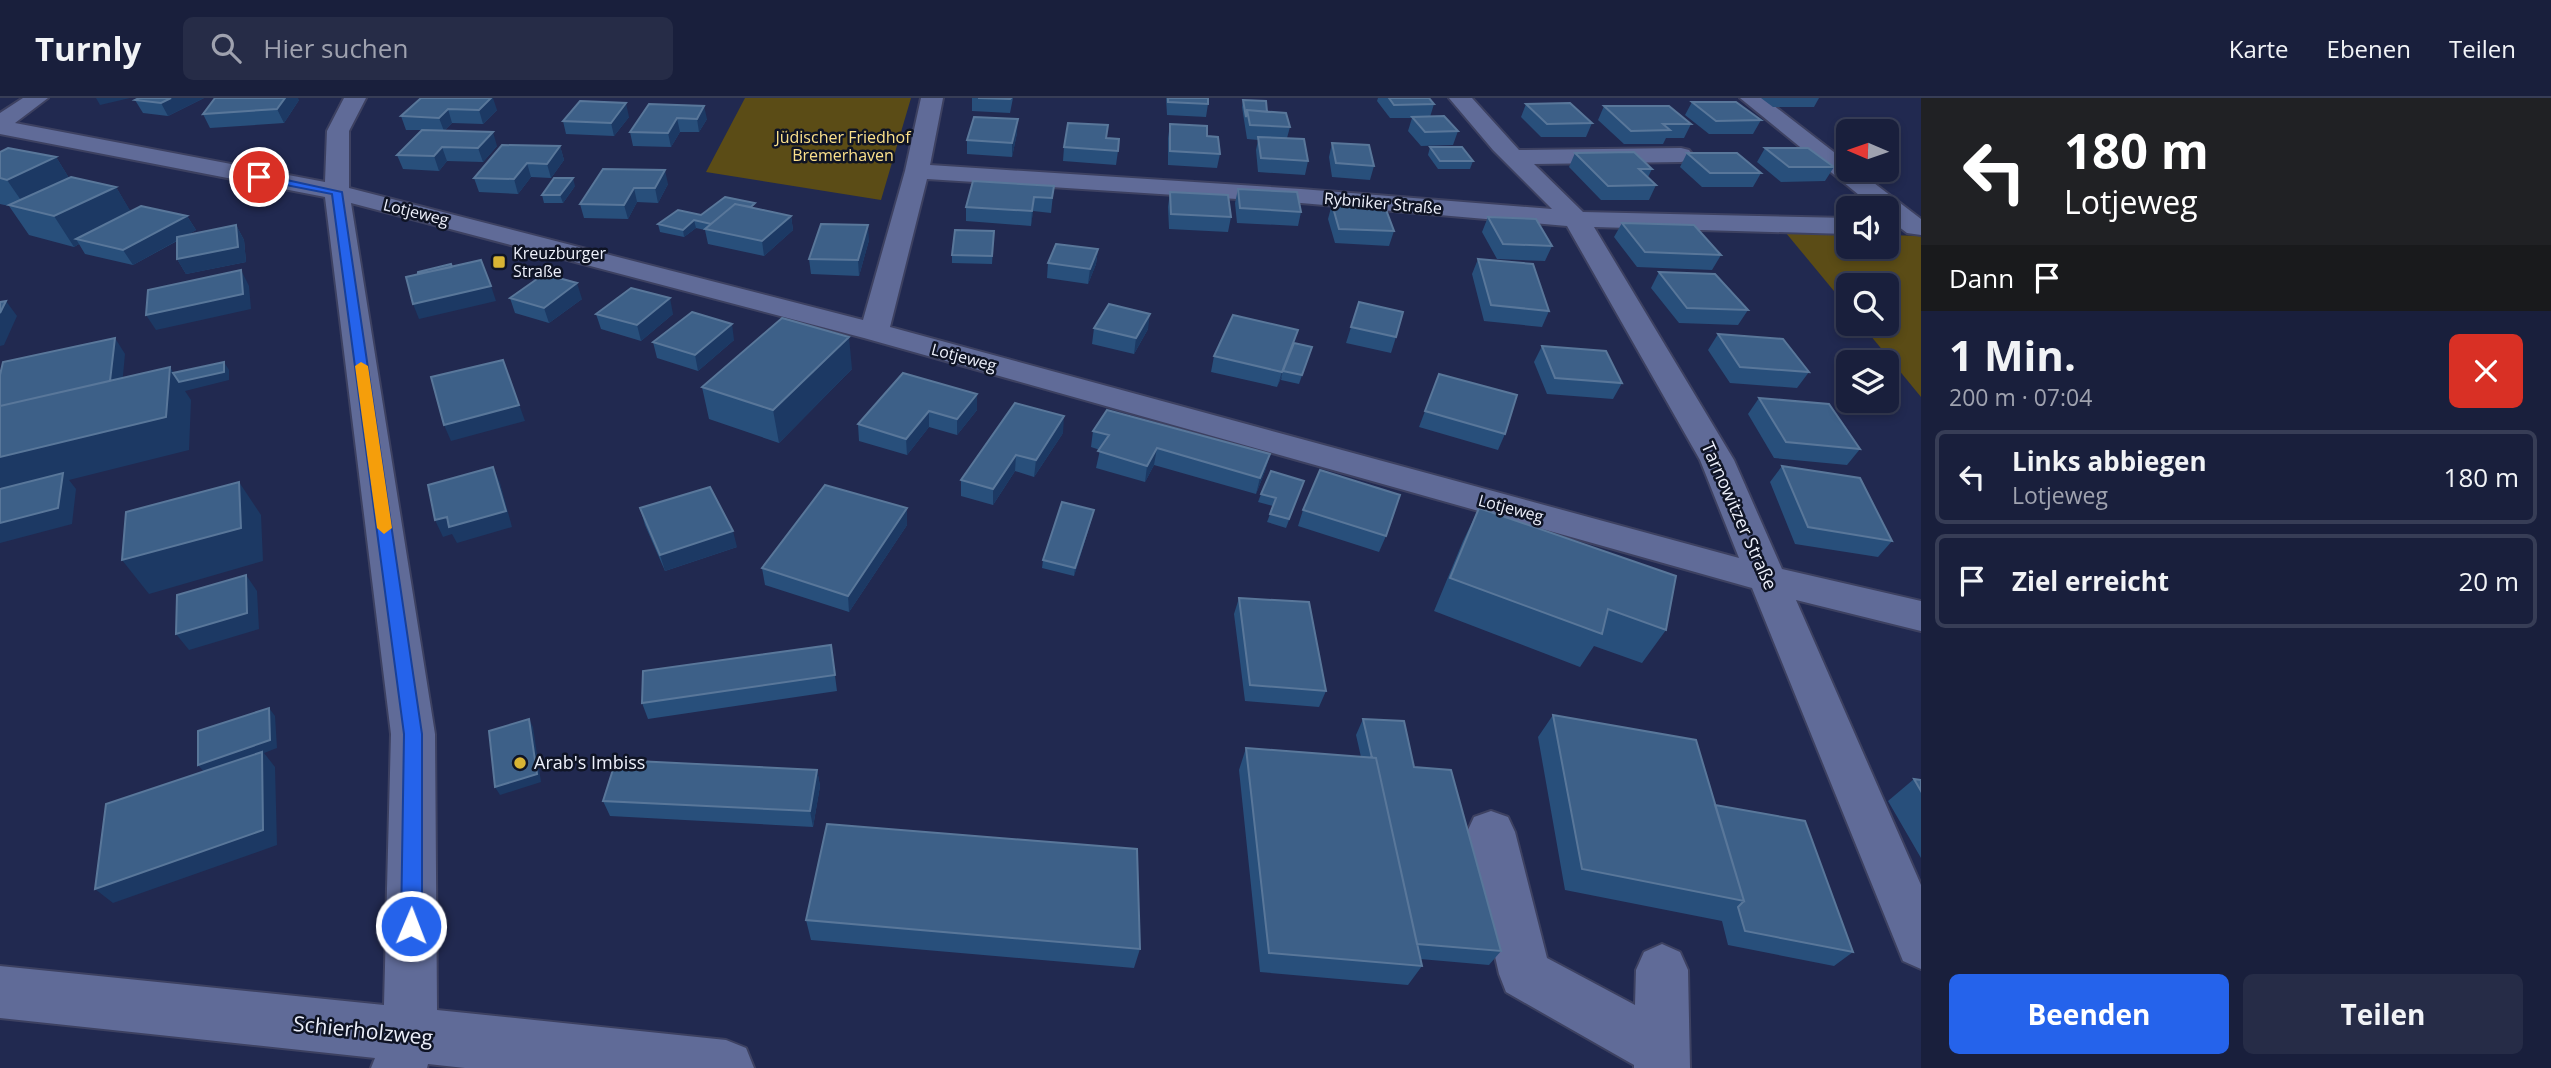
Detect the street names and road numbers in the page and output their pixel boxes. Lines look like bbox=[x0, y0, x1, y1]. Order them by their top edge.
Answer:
street label: Rybniker Straße bbox=[1323, 187, 1443, 219]
street label: Lotjeweg bbox=[381, 193, 451, 231]
street label: Lotjeweg bbox=[929, 338, 999, 376]
street label: Tarnowitzer Straße bbox=[1696, 438, 1783, 593]
street label: Lotjeweg bbox=[1476, 489, 1546, 527]
street label: Schierholzweg bbox=[292, 1009, 434, 1051]

